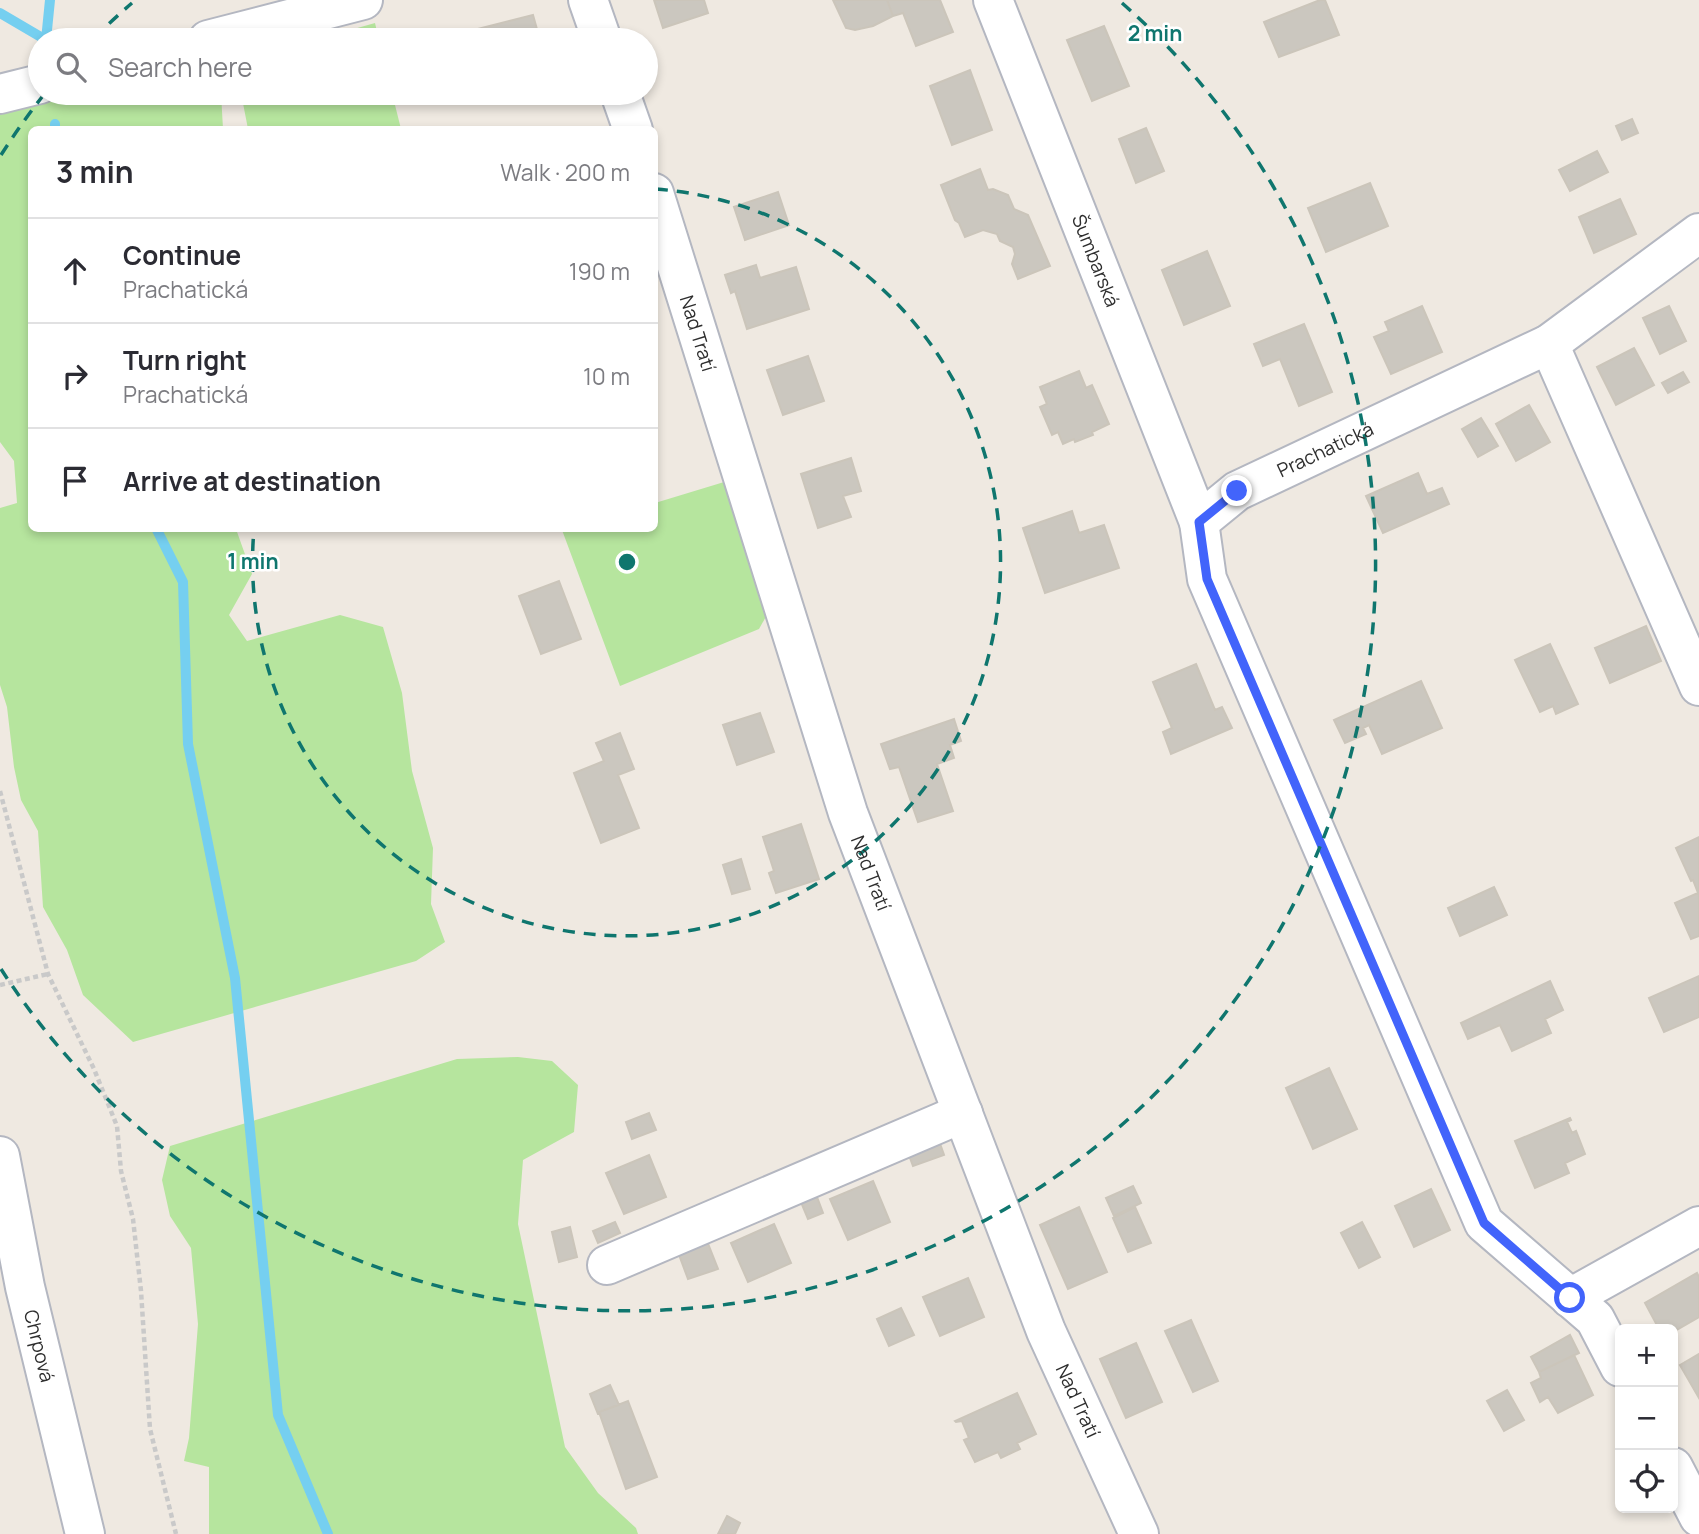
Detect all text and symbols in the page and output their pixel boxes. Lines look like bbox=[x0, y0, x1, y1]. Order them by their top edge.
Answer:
text: 2 min bbox=[1128, 19, 1182, 47]
search box bbox=[28, 28, 658, 105]
icon: search bbox=[52, 48, 90, 86]
text: Search here bbox=[108, 49, 253, 85]
text: 3 min bbox=[56, 151, 134, 192]
text: Walk · 200 m bbox=[500, 156, 630, 188]
street label: Šumbarská bbox=[1066, 210, 1126, 311]
text: Continue bbox=[123, 237, 241, 273]
icon: ahead bbox=[56, 252, 94, 290]
text: 190 m bbox=[569, 255, 630, 287]
text: Prachatická bbox=[123, 273, 248, 305]
street label: Nad Tratí bbox=[674, 292, 722, 374]
text: Turn right bbox=[123, 342, 247, 378]
icon: right bbox=[56, 357, 94, 395]
text: 10 m bbox=[583, 360, 630, 392]
text: Prachatická bbox=[123, 378, 248, 410]
street label: Prachatická bbox=[1273, 416, 1378, 483]
icon: arrive bbox=[56, 462, 94, 500]
text: Arrive at destination bbox=[123, 463, 381, 499]
route end bbox=[1221, 475, 1252, 506]
text: 1 min bbox=[227, 547, 279, 575]
centre of rings bbox=[615, 550, 639, 574]
street label: Nad Tratí bbox=[845, 832, 897, 914]
route start bbox=[1554, 1282, 1585, 1313]
street label: Chrpová bbox=[18, 1307, 61, 1385]
map controls bbox=[1615, 1324, 1678, 1513]
button: + bbox=[1615, 1324, 1678, 1387]
street label: Nad Tratí bbox=[1050, 1360, 1106, 1442]
button: − bbox=[1615, 1387, 1678, 1450]
button: locate bbox=[1615, 1450, 1678, 1513]

